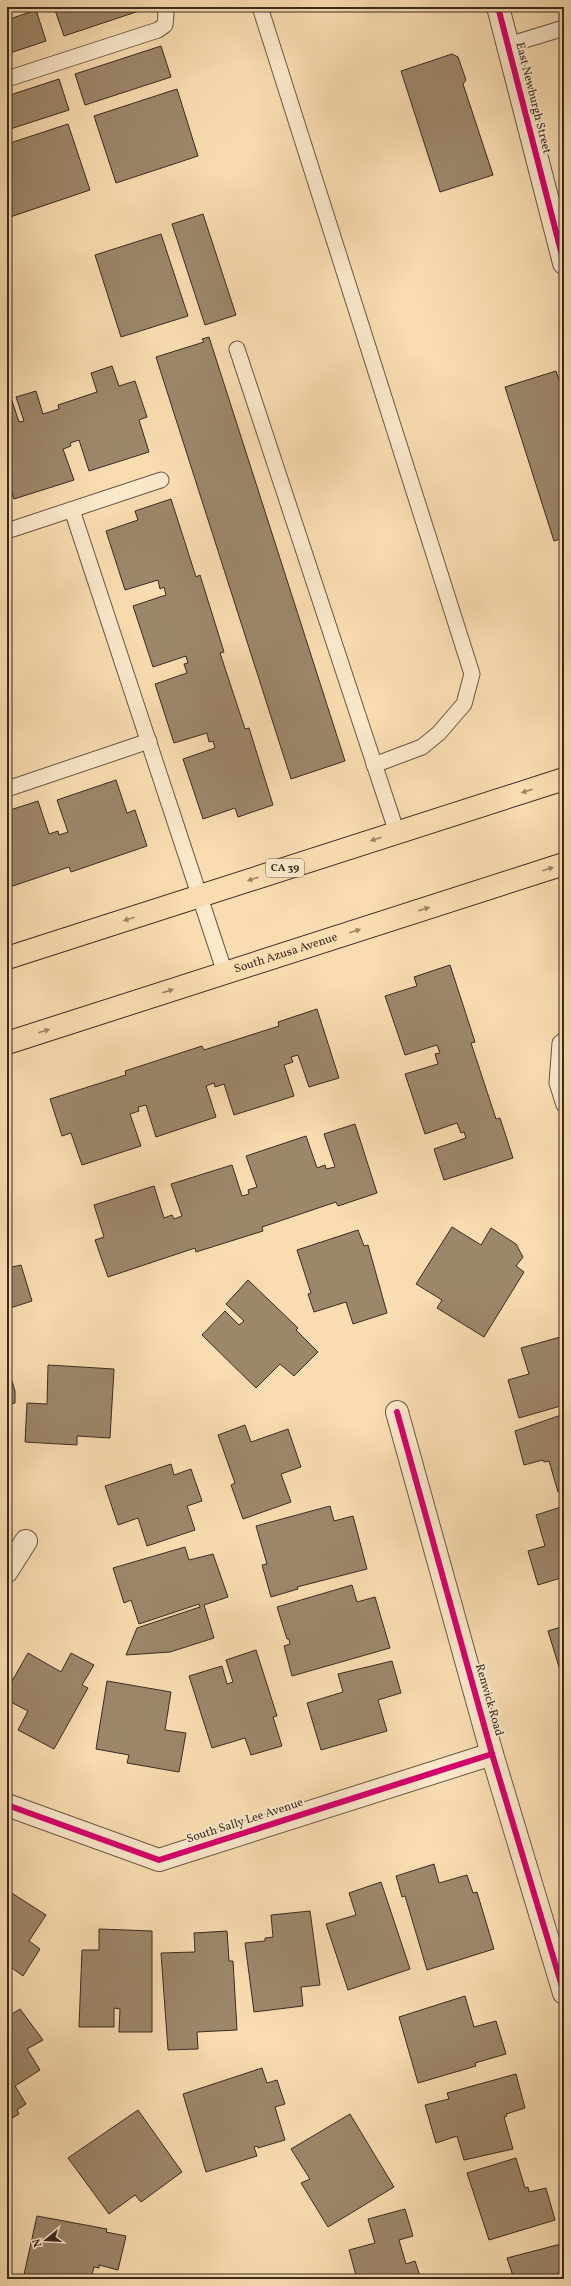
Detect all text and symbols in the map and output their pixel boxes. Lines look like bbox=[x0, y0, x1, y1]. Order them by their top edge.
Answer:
street label: East Newburgh Street bbox=[511, 41, 555, 155]
one-way arrow bbox=[521, 788, 533, 794]
one-way arrow bbox=[370, 836, 382, 842]
road number: CA 39 bbox=[266, 859, 304, 877]
one-way arrow bbox=[542, 866, 554, 872]
one-way arrow bbox=[246, 876, 258, 882]
one-way arrow bbox=[418, 906, 430, 912]
one-way arrow bbox=[123, 916, 135, 922]
one-way arrow bbox=[350, 927, 362, 933]
street label: South Azusa Avenue bbox=[232, 929, 340, 977]
one-way arrow bbox=[162, 988, 174, 994]
one-way arrow bbox=[38, 1028, 50, 1034]
street label: Renwick Road bbox=[471, 1662, 507, 1738]
street label: South Sally Lee Avenue bbox=[185, 1795, 306, 1847]
north arrow bbox=[26, 2220, 66, 2260]
text: N bbox=[30, 2237, 46, 2249]

